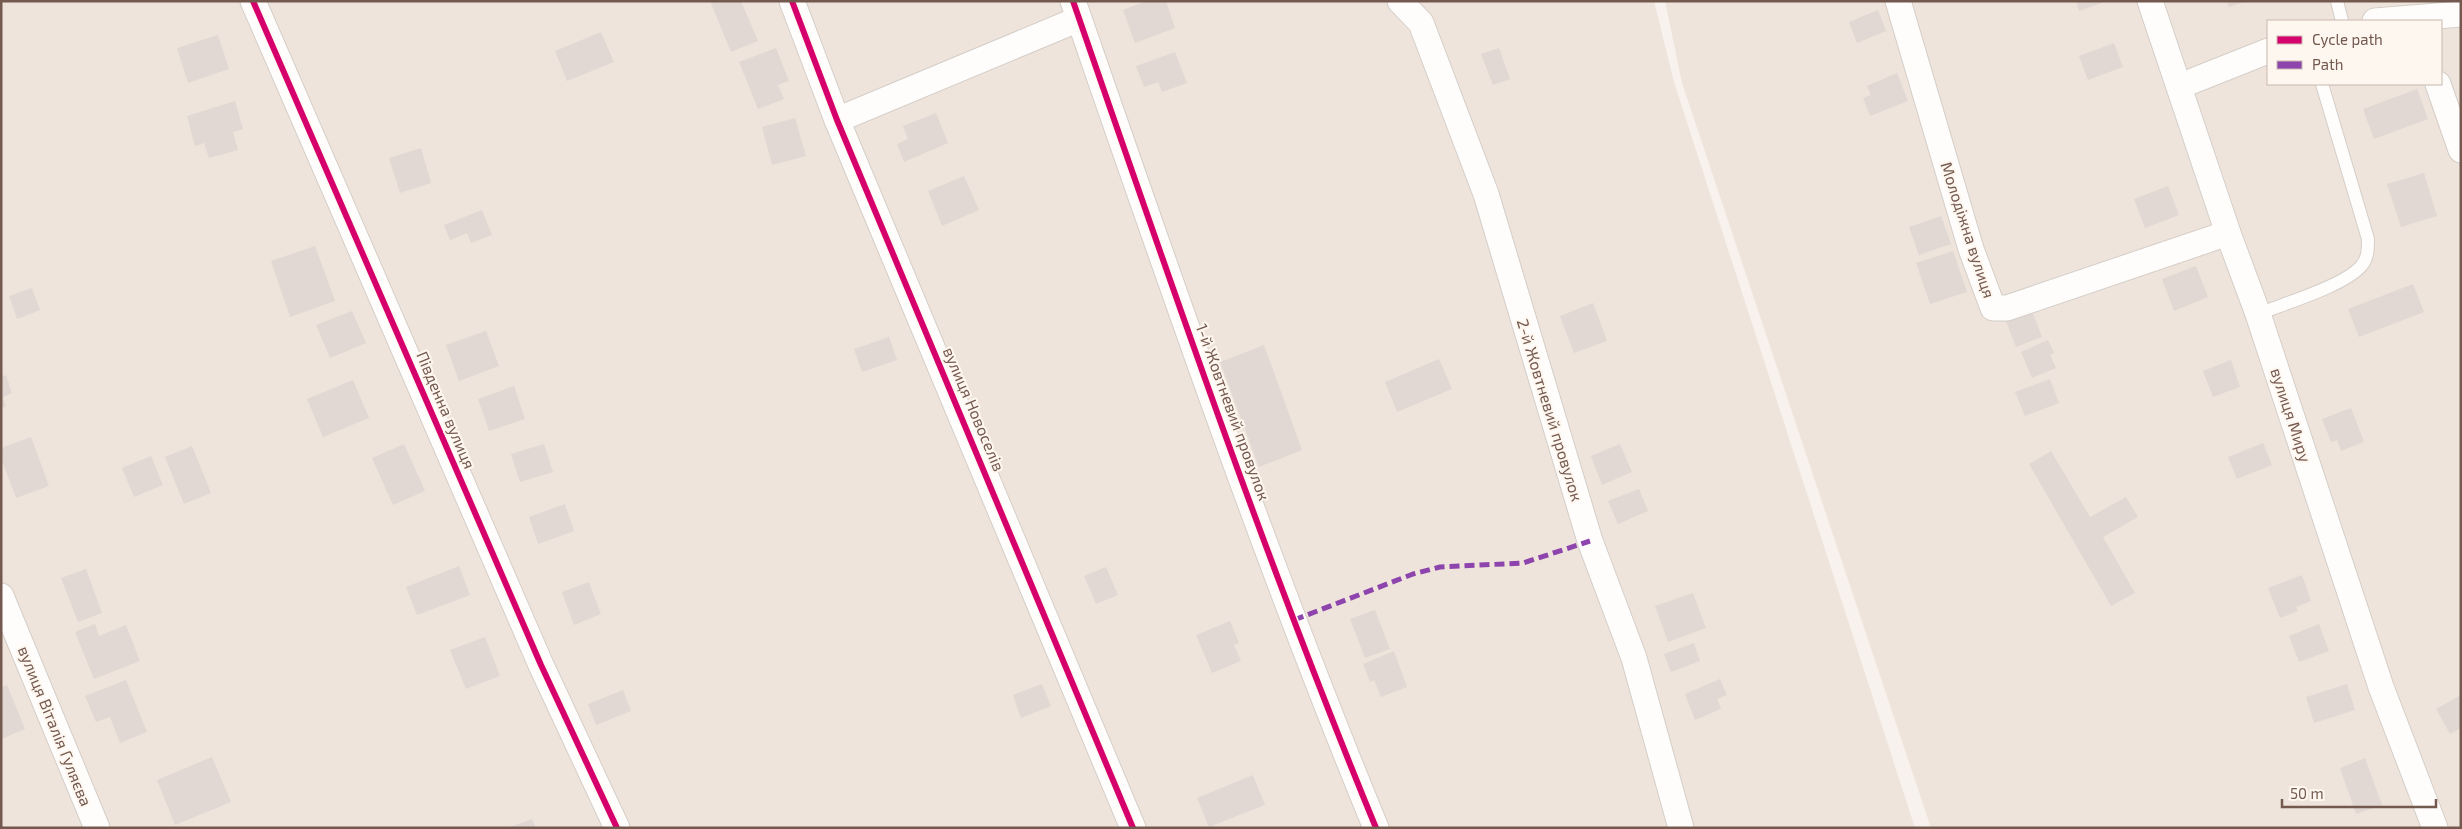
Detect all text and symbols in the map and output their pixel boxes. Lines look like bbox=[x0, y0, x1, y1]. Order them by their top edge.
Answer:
legend bbox=[2267, 20, 2442, 85]
text: Cycle path bbox=[2312, 30, 2383, 48]
text: Path bbox=[2312, 55, 2343, 73]
street label: Молодіжна вулиця bbox=[1937, 159, 1999, 301]
street label: 2-й Жовтневий провулок bbox=[1513, 316, 1587, 504]
street label: 1-й Жовтневий провулок bbox=[1192, 321, 1275, 504]
street label: вулиця Новоселів bbox=[939, 344, 1009, 474]
street label: Південна вулиця bbox=[412, 348, 480, 472]
street label: вулиця Миру bbox=[2266, 365, 2316, 465]
street label: вулиця Віталія Гуляєва bbox=[14, 643, 96, 809]
scale bar bbox=[2282, 776, 2436, 808]
text: 50 m bbox=[2290, 784, 2324, 802]

